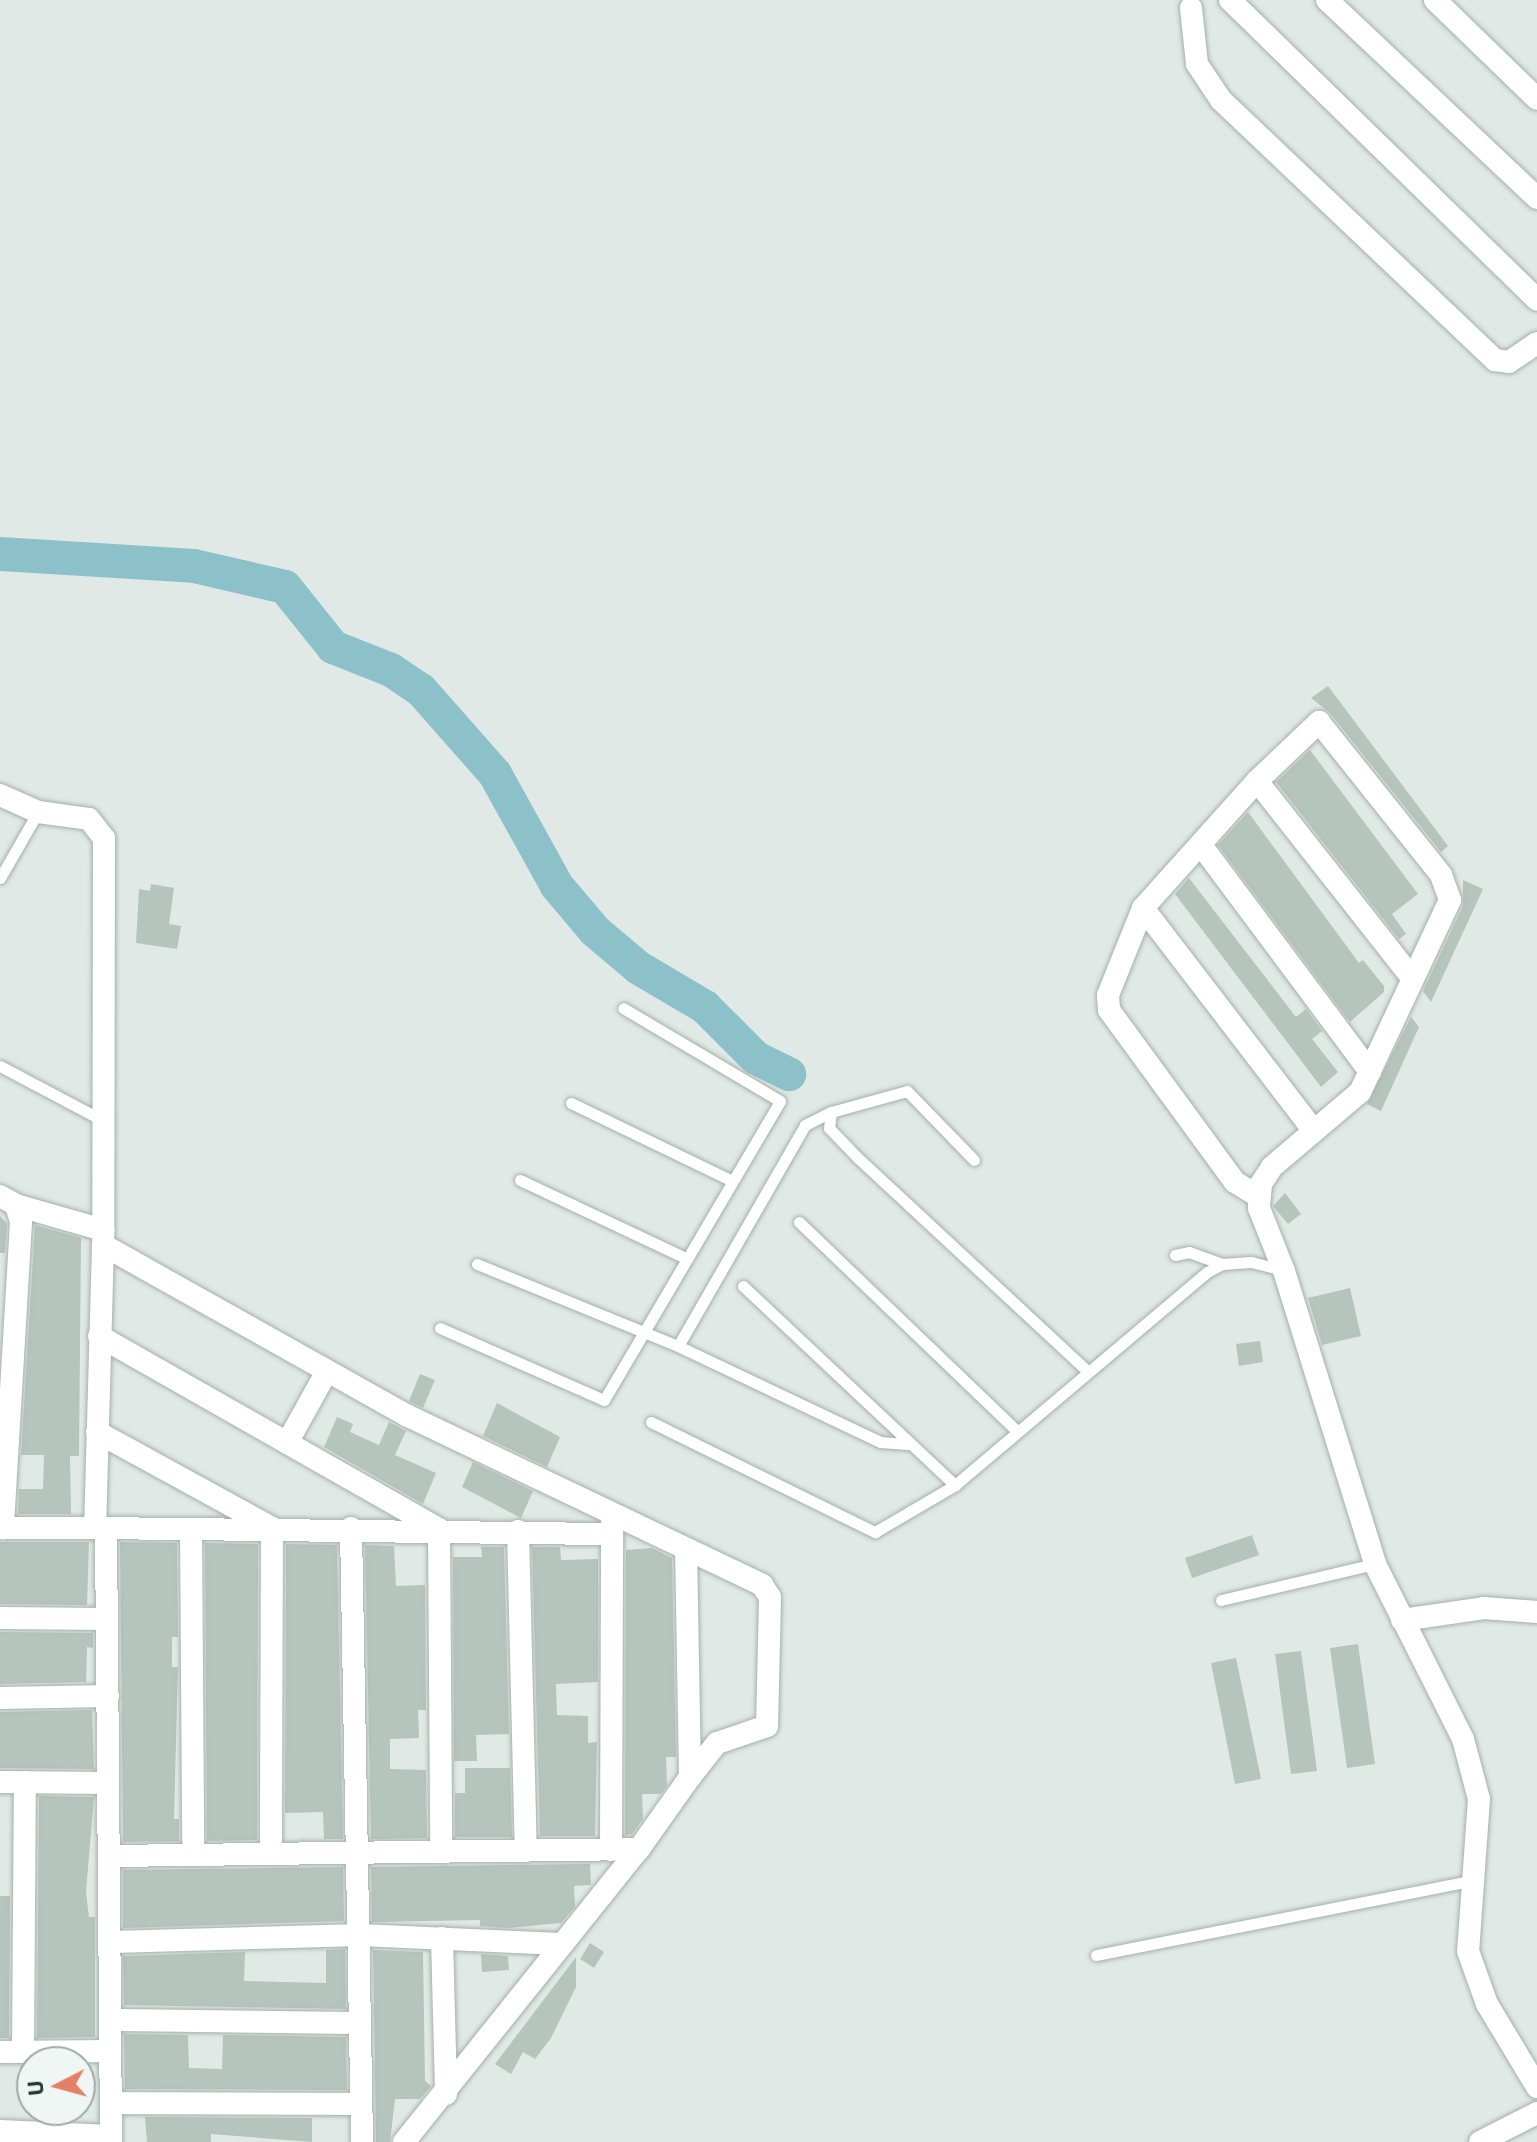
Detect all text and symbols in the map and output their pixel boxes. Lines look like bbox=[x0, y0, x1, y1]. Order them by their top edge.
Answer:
north arrow bbox=[16, 2046, 96, 2126]
text: U bbox=[20, 2079, 48, 2097]

